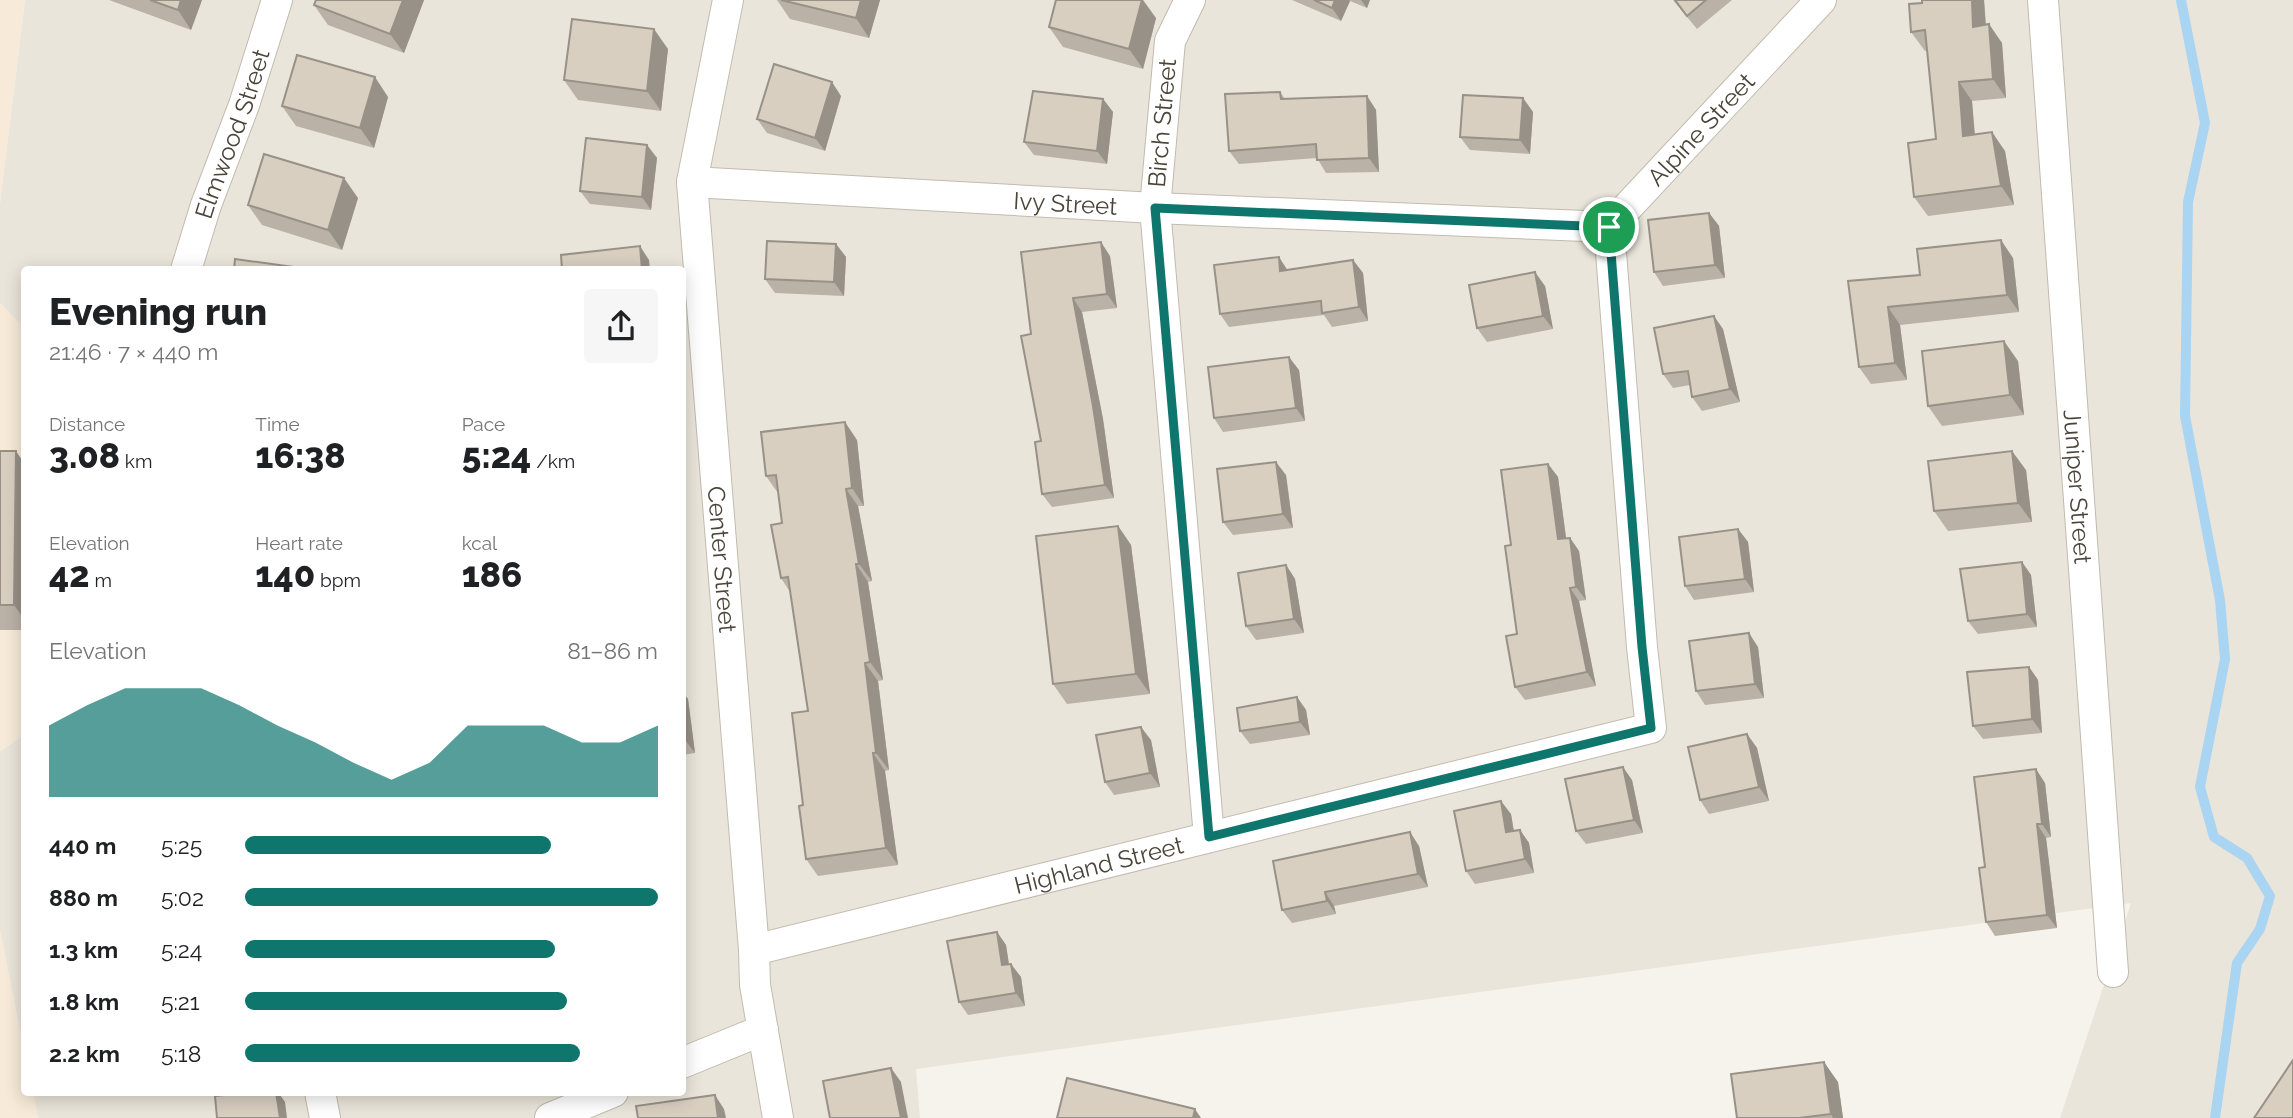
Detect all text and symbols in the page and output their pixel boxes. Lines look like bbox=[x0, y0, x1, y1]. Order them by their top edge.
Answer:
street label: Elmwood Street bbox=[188, 45, 275, 222]
street label: Birch Street bbox=[1142, 57, 1182, 189]
street label: Alpine Street bbox=[1641, 67, 1760, 191]
street label: Ivy Street bbox=[1013, 186, 1118, 220]
pin bbox=[1579, 197, 1639, 257]
icon: arrive bbox=[1590, 208, 1628, 246]
text: Evening run bbox=[49, 289, 267, 334]
button: share bbox=[584, 289, 658, 363]
text: 21:46 · 7 × 440 m bbox=[49, 338, 218, 365]
street label: Juniper Street bbox=[2058, 409, 2098, 565]
text: Distance bbox=[49, 413, 125, 435]
text: Time bbox=[255, 413, 300, 435]
text: Pace bbox=[462, 413, 505, 435]
text: 3.08 bbox=[49, 435, 120, 476]
text: 16:38 bbox=[255, 435, 346, 476]
text: 5:24 bbox=[462, 435, 531, 476]
text: km bbox=[120, 450, 152, 472]
text: /km bbox=[531, 450, 575, 472]
street label: Center Street bbox=[702, 485, 743, 634]
text: Elevation bbox=[49, 532, 130, 554]
text: Heart rate bbox=[255, 532, 343, 554]
text: kcal bbox=[462, 532, 497, 554]
text: 42 bbox=[49, 554, 90, 595]
text: 140 bbox=[255, 554, 315, 595]
text: 186 bbox=[462, 554, 522, 595]
text: m bbox=[90, 569, 112, 591]
text: bpm bbox=[315, 569, 361, 591]
text: Elevation bbox=[49, 637, 147, 664]
text: 81–86 m bbox=[567, 637, 658, 664]
street label: Highland Street bbox=[1011, 830, 1186, 900]
text: 440 m bbox=[49, 832, 116, 859]
text: 5:25 bbox=[161, 832, 202, 859]
text: 880 m bbox=[49, 884, 118, 911]
text: 5:02 bbox=[161, 884, 204, 911]
text: 1.3 km bbox=[49, 936, 118, 963]
text: 5:24 bbox=[161, 936, 202, 963]
text: 1.8 km bbox=[49, 988, 119, 1015]
text: 5:21 bbox=[161, 988, 200, 1015]
text: 2.2 km bbox=[49, 1040, 120, 1067]
text: 5:18 bbox=[161, 1040, 201, 1067]

